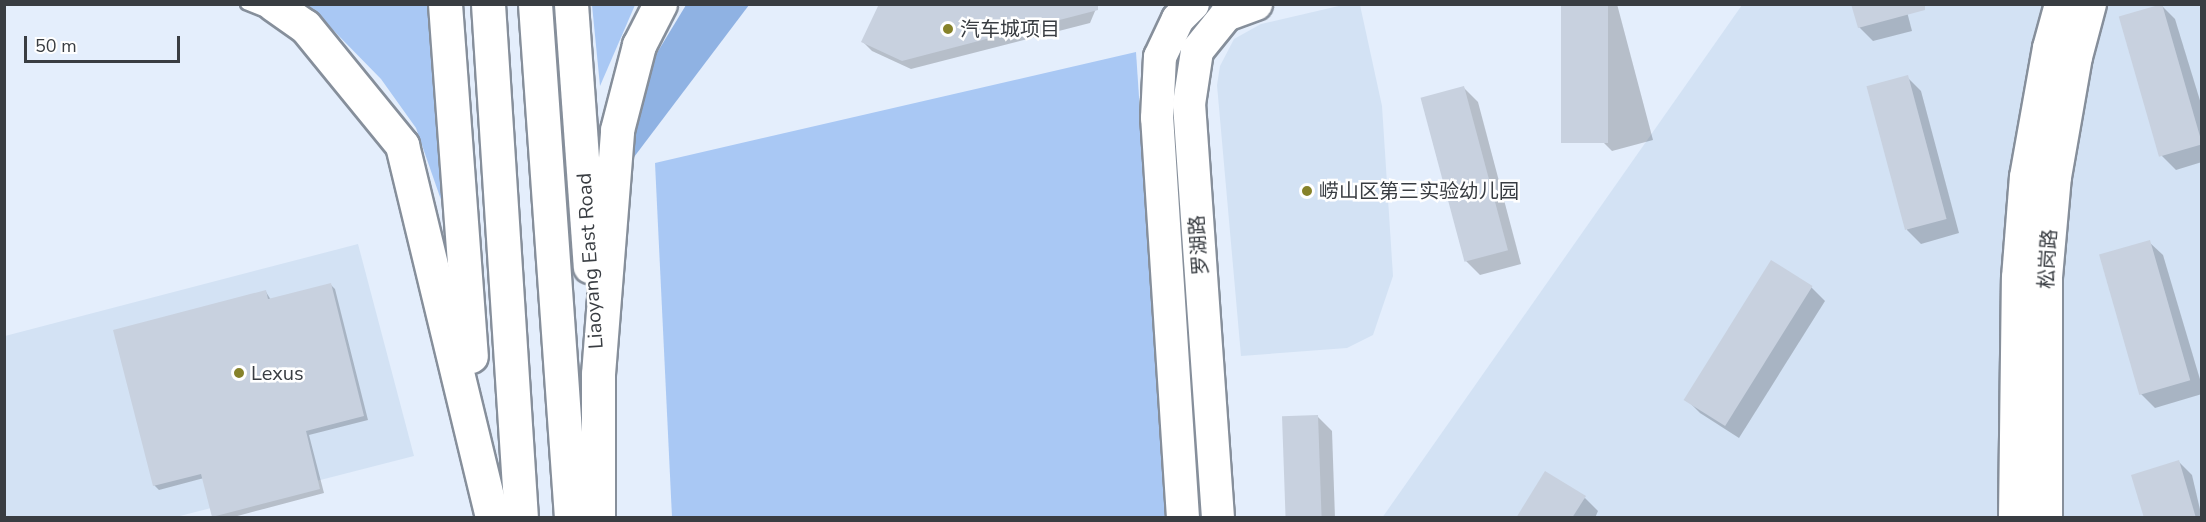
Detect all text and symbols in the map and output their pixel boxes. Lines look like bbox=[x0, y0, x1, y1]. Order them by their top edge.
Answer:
place label: 汽车城项目 bbox=[960, 17, 1060, 41]
marker: 汽车城项目 bbox=[941, 22, 955, 36]
scale bar bbox=[27, 24, 183, 62]
text: 50 m bbox=[35, 34, 77, 58]
street label: Liaoyang East Road bbox=[572, 172, 608, 350]
place label: 崂山区第三实验幼儿园 bbox=[1319, 179, 1519, 203]
marker: 崂山区第三实验幼儿园 bbox=[1300, 184, 1314, 198]
street label: 罗湖路 bbox=[1185, 214, 1213, 276]
street label: 松岗路 bbox=[2034, 228, 2062, 290]
place label: Lexus bbox=[251, 361, 304, 385]
marker: Lexus bbox=[232, 366, 246, 380]

